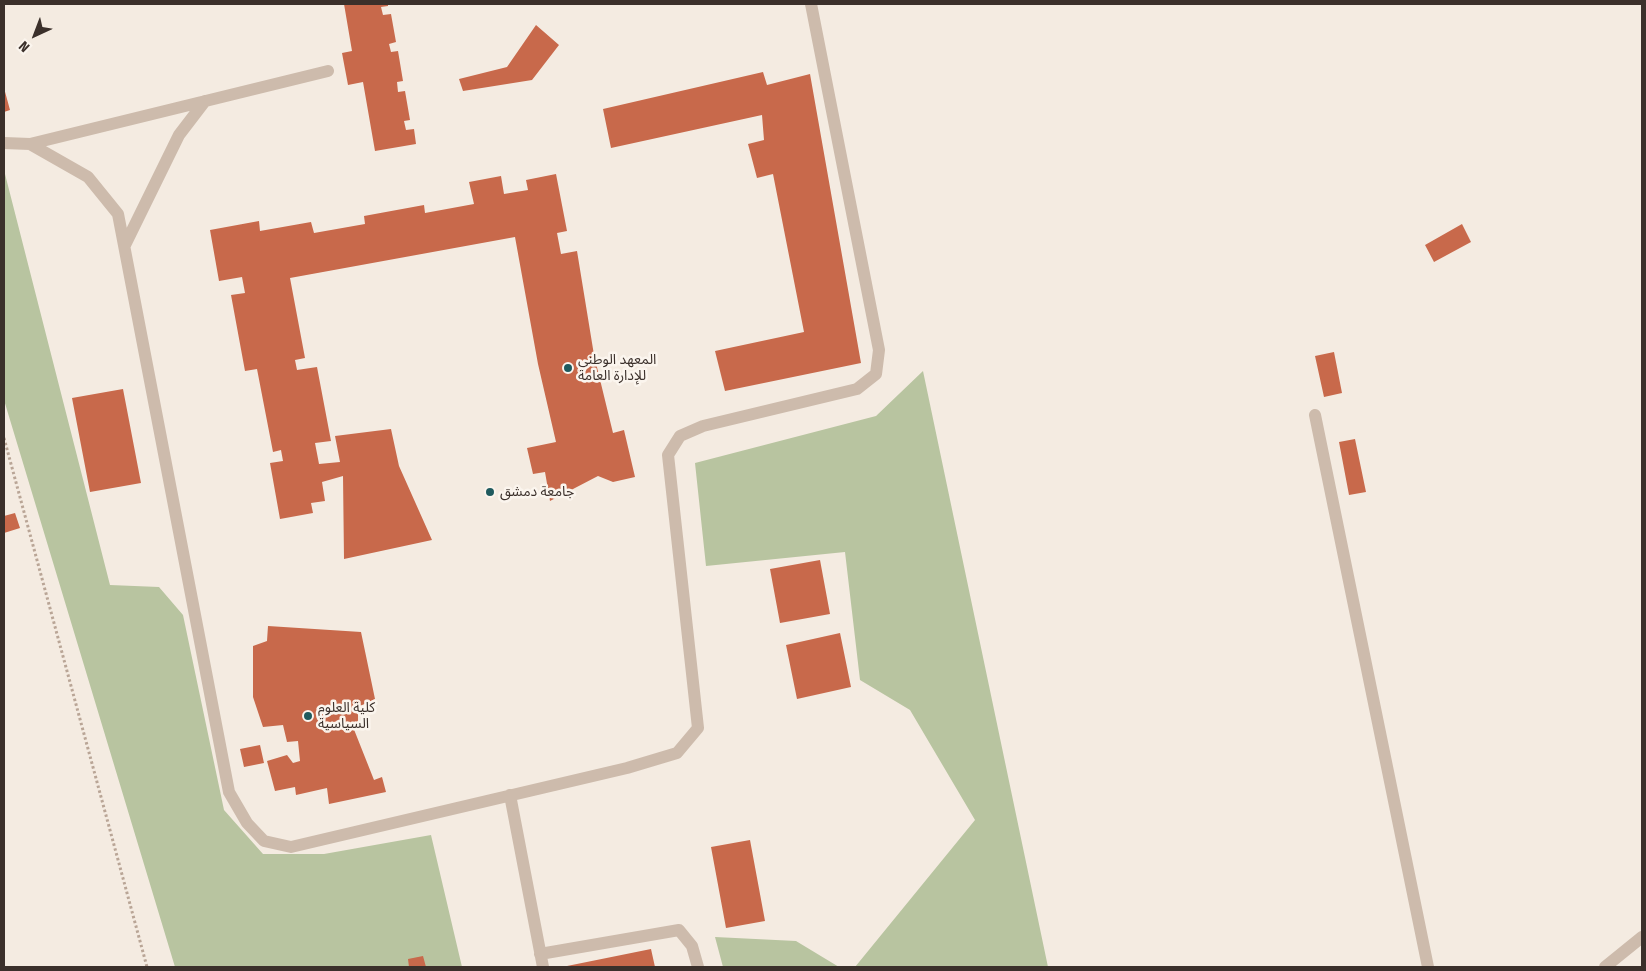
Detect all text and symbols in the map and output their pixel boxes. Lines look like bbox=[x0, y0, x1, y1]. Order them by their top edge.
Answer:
north arrow bbox=[10, 10, 60, 60]
text: N bbox=[16, 37, 33, 55]
place label: المعهد الوطني للإدارة العامة bbox=[578, 352, 656, 384]
marker: المعهد الوطني للإدارة العامة bbox=[562, 362, 574, 374]
place label: جامعة دمشق bbox=[500, 484, 574, 500]
marker: جامعة دمشق bbox=[484, 486, 496, 498]
place label: كلية العلوم السياسية bbox=[318, 700, 375, 732]
marker: كلية العلوم السياسية bbox=[302, 710, 314, 722]

